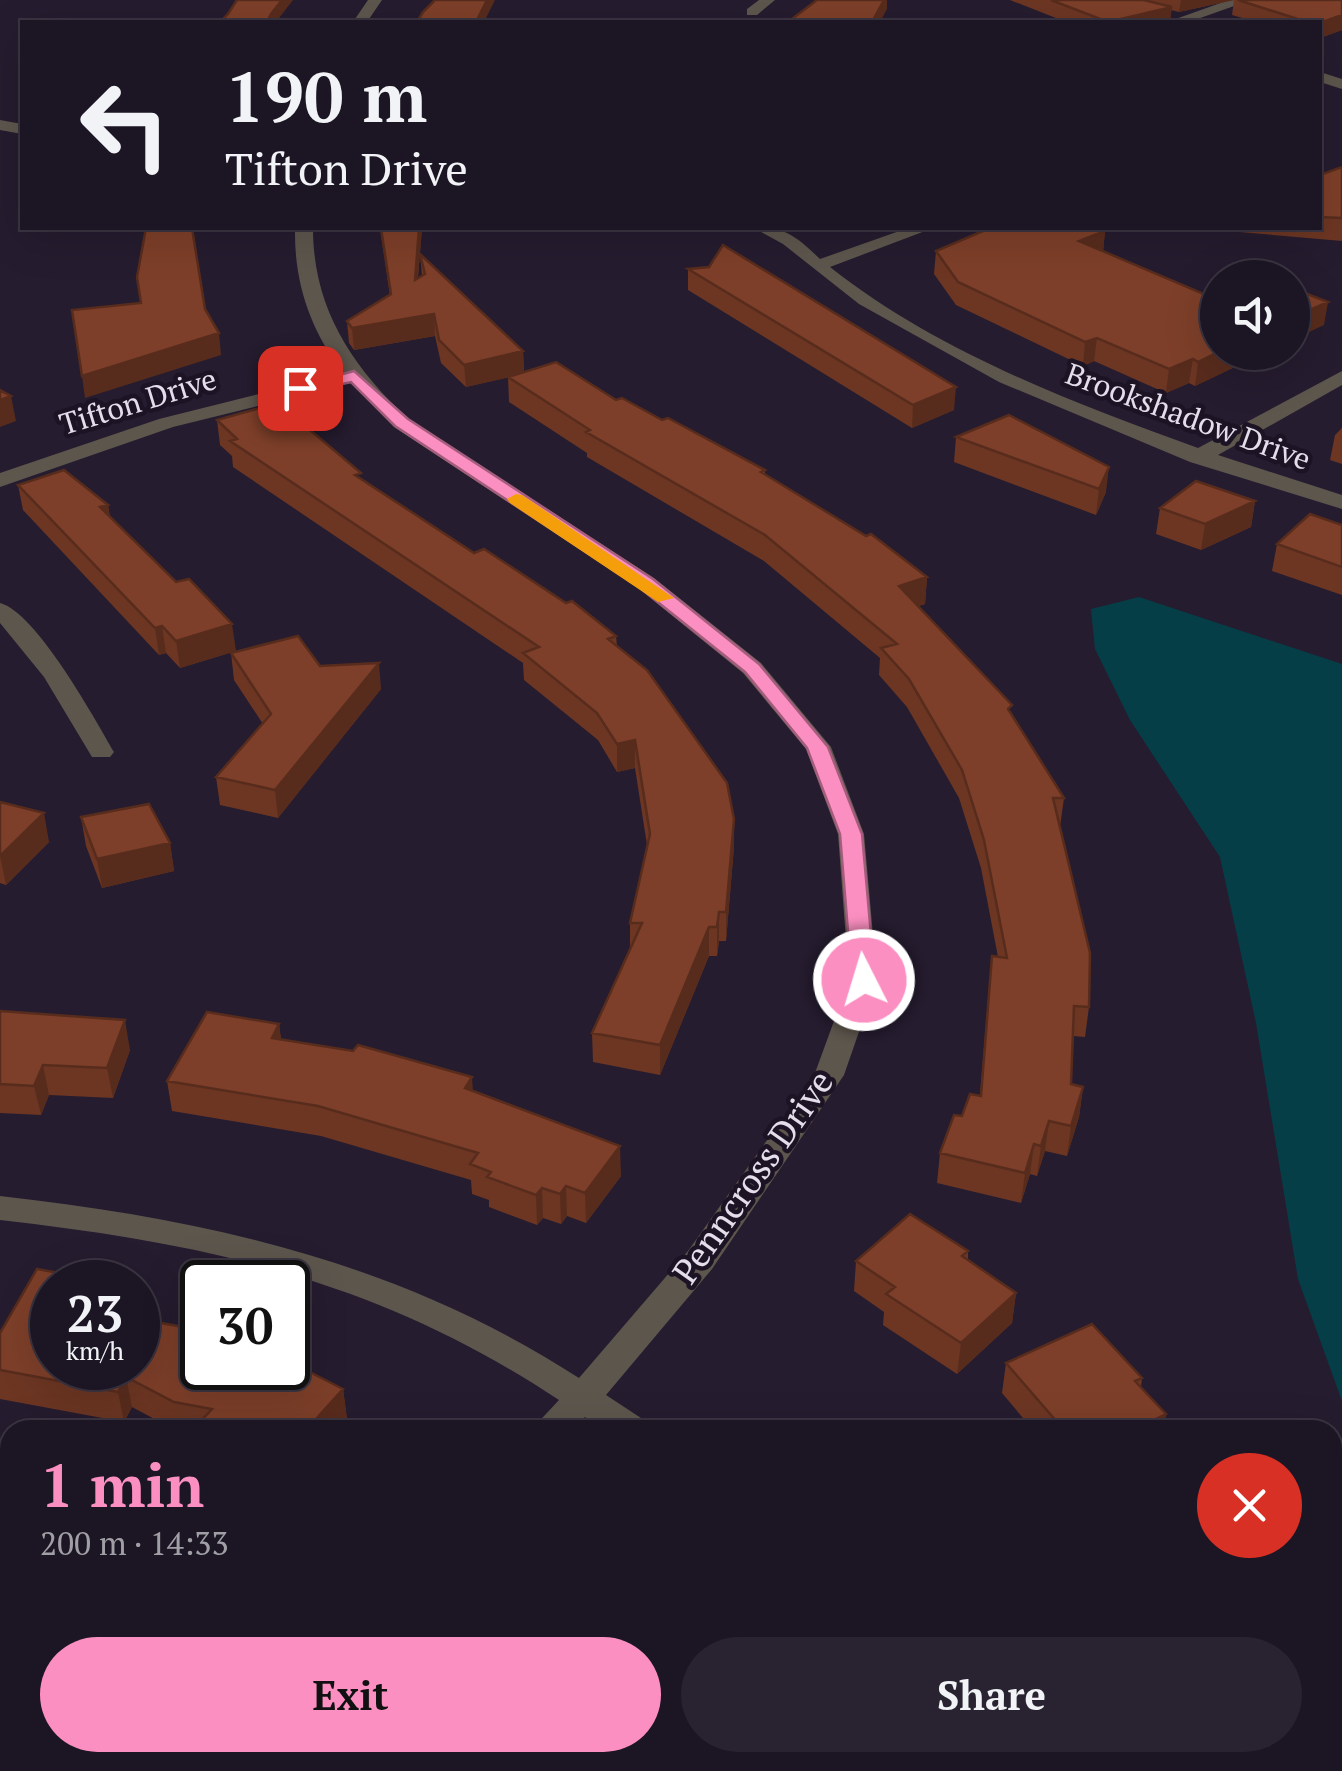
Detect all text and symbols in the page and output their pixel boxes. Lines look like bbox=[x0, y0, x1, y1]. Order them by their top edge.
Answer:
text: 190 m bbox=[225, 49, 427, 142]
icon: left bbox=[60, 60, 190, 190]
text: Tifton Drive bbox=[225, 138, 468, 198]
map controls bbox=[1200, 260, 1310, 370]
button: sound bbox=[1200, 260, 1310, 370]
pin bbox=[258, 346, 343, 431]
street label: Brookshadow Drive bbox=[1060, 353, 1316, 479]
street label: Tifton Drive bbox=[54, 358, 221, 444]
icon: arrive bbox=[273, 361, 328, 416]
position arrow bbox=[812, 928, 916, 1032]
street label: Penncross Drive bbox=[662, 1061, 843, 1292]
speed limit sign: 30 bbox=[180, 1260, 310, 1390]
text: 23 bbox=[67, 1280, 123, 1346]
text: km/h bbox=[66, 1334, 124, 1367]
text: 1 min bbox=[40, 1445, 204, 1524]
button: close bbox=[1197, 1453, 1302, 1558]
text: 200 m · 14:33 bbox=[40, 1522, 228, 1564]
button: Exit bbox=[40, 1637, 661, 1752]
button: Share bbox=[681, 1637, 1302, 1752]

